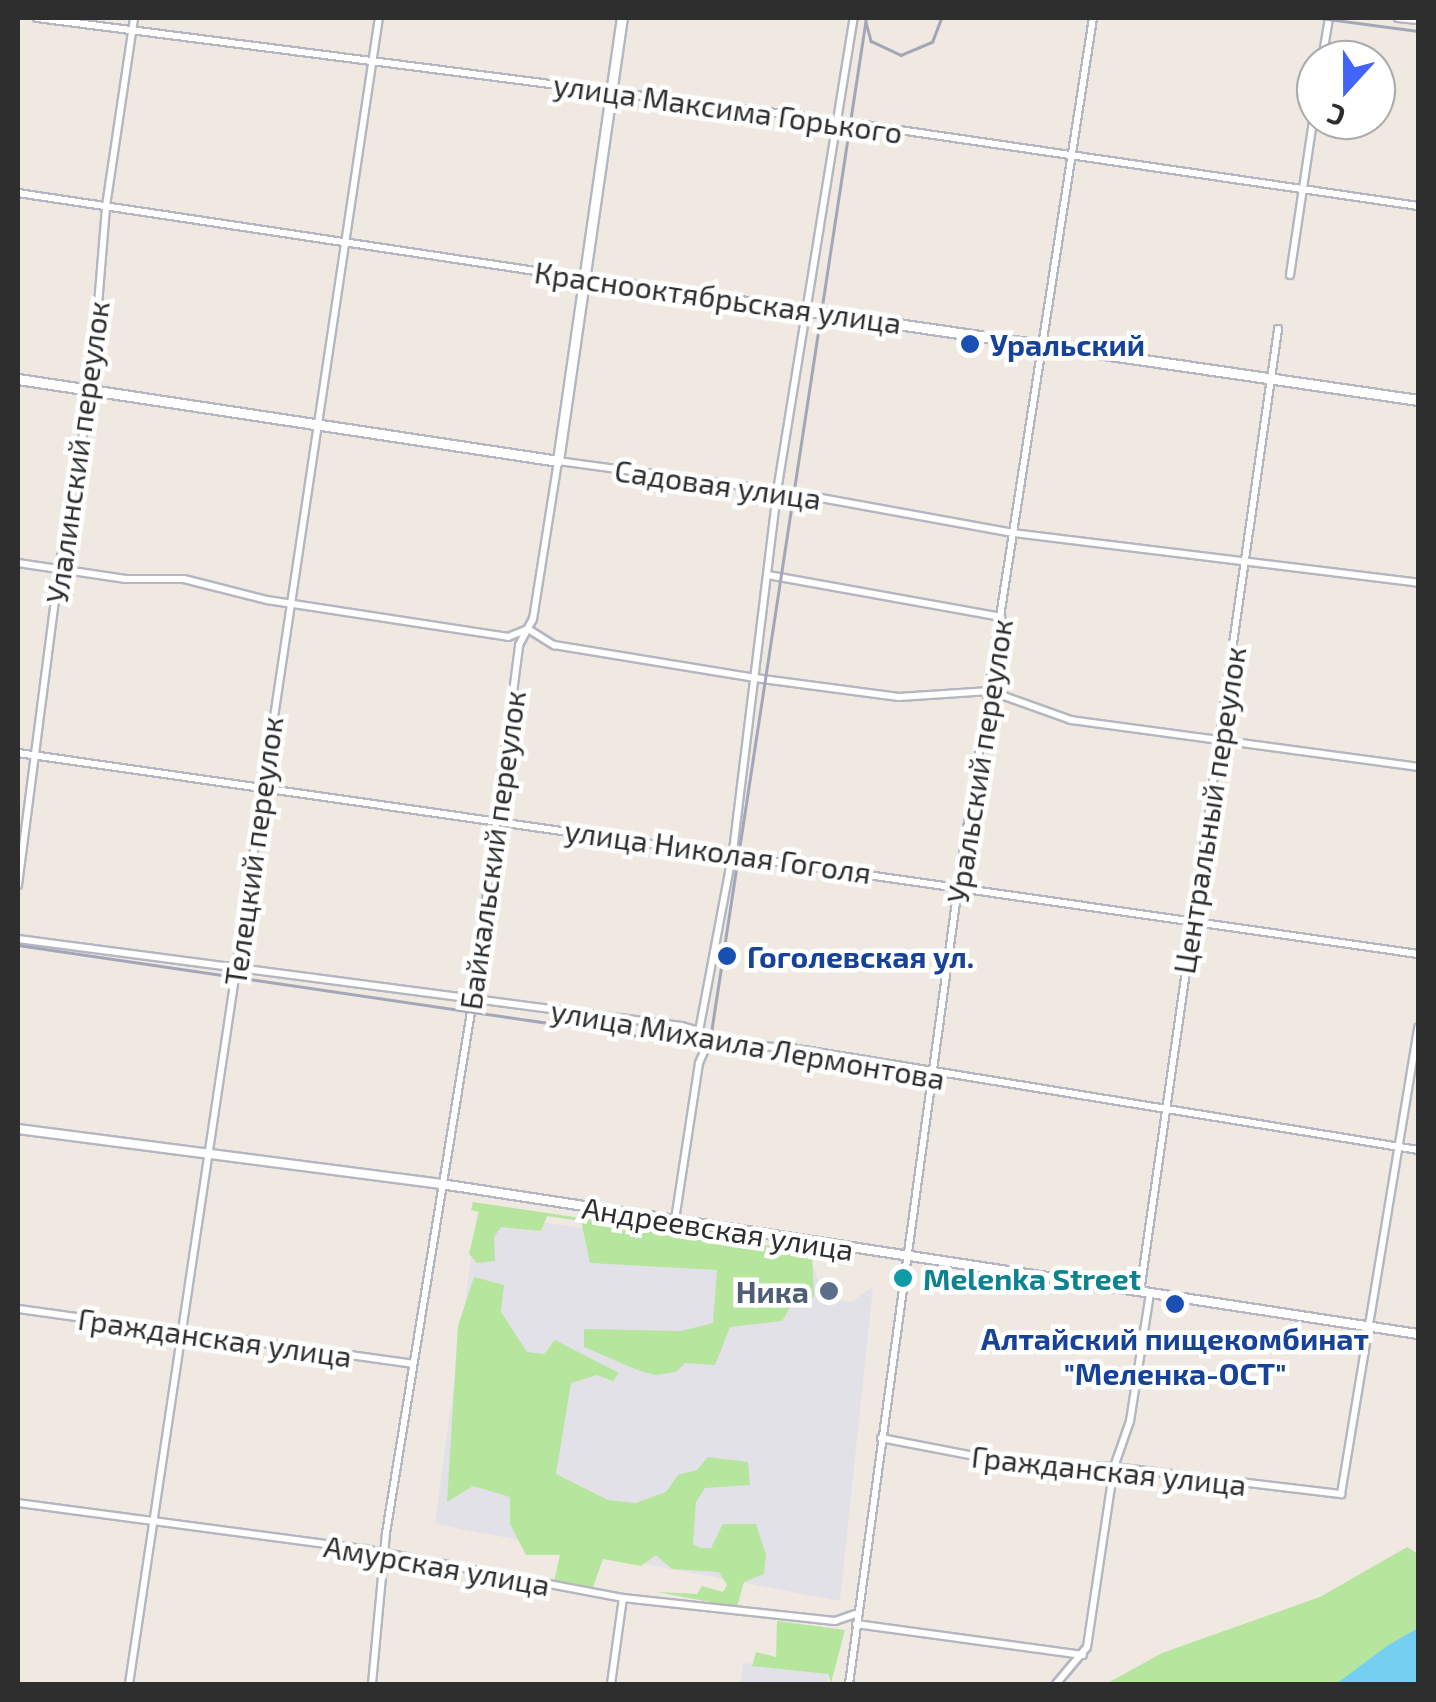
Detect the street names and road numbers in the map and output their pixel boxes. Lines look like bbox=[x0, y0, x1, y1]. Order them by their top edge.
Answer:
street label: улица Максима Горького bbox=[551, 66, 905, 150]
street label: Краснооктябрьская улица bbox=[532, 253, 904, 341]
street label: Улалинский переулок bbox=[38, 299, 116, 605]
street label: Садовая улица bbox=[612, 452, 824, 516]
street label: Уральский переулок bbox=[939, 616, 1019, 906]
street label: Центральный переулок bbox=[1165, 644, 1253, 976]
street label: Байкальский переулок bbox=[452, 688, 532, 1012]
street label: Телецкий переулок bbox=[216, 714, 290, 988]
street label: улица Николая Гоголя bbox=[563, 812, 873, 890]
street label: улица Михаила Лермонтова bbox=[548, 992, 948, 1096]
street label: Андреевская улица bbox=[580, 1189, 856, 1267]
street label: Гражданская улица bbox=[76, 1300, 354, 1374]
street label: Гражданская улица bbox=[970, 1438, 1248, 1502]
street label: Амурская улица bbox=[321, 1527, 553, 1603]

